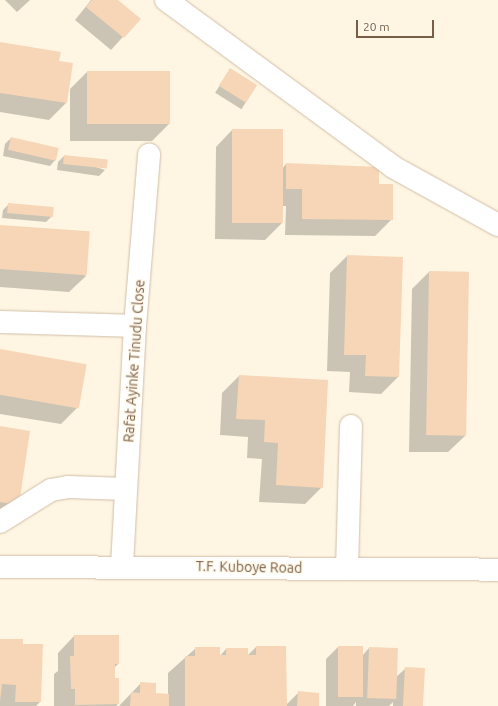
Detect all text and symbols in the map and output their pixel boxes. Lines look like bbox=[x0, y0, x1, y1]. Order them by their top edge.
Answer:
scale bar bbox=[358, 12, 436, 38]
text: 20 m bbox=[363, 20, 390, 33]
street label: Rafat Ayinke Tinudu Close bbox=[120, 279, 148, 443]
street label: T.F. Kuboye Road bbox=[196, 558, 302, 576]

